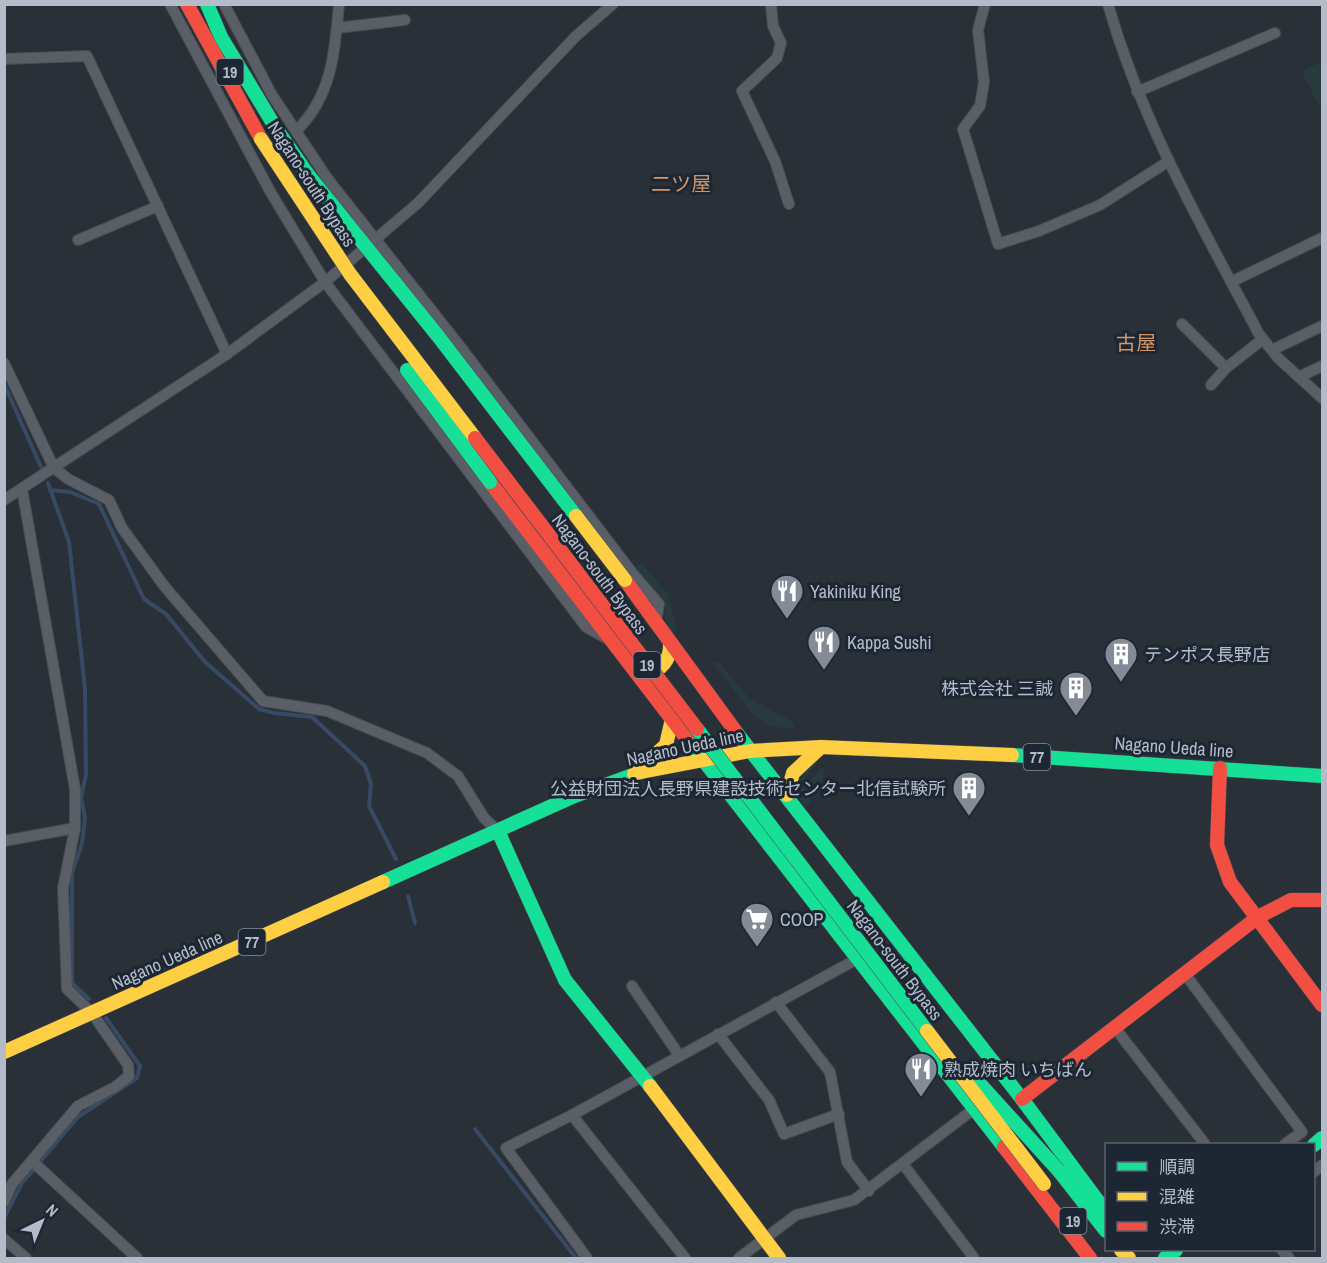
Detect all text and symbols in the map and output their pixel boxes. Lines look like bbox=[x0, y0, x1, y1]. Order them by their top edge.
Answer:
road number: 19 bbox=[216, 59, 244, 85]
street label: Nagano-south Bypass bbox=[262, 116, 362, 252]
district label: 二ツ屋 bbox=[651, 170, 711, 197]
district label: 古屋 bbox=[1116, 329, 1156, 356]
street label: Nagano-south Bypass bbox=[546, 508, 654, 640]
restaurant icon: Yakiniku King bbox=[769, 573, 805, 620]
place label: Yakiniku King bbox=[810, 579, 902, 604]
restaurant icon: Kappa Sushi bbox=[806, 624, 842, 671]
place label: Kappa Sushi bbox=[847, 630, 932, 655]
building icon: テンポス長野店 bbox=[1103, 636, 1139, 683]
place label: テンポス長野店 bbox=[1144, 642, 1270, 667]
road number: 19 bbox=[634, 652, 660, 678]
building icon: 株式会社 三誠 bbox=[1058, 670, 1094, 717]
place label: 株式会社 三誠 bbox=[941, 676, 1053, 701]
street label: Nagano Ueda line bbox=[624, 722, 746, 772]
street label: Nagano Ueda line bbox=[1114, 730, 1234, 764]
road number: 77 bbox=[1024, 744, 1050, 770]
building icon: 公益財団法人長野県建設技術センター北信試験所 bbox=[951, 770, 987, 817]
place label: 公益財団法人長野県建設技術センター北信試験所 bbox=[550, 776, 946, 801]
street label: Nagano-south Bypass bbox=[841, 894, 949, 1026]
supermarket icon: COOP bbox=[739, 901, 775, 948]
place label: COOP bbox=[780, 907, 824, 932]
street label: Nagano Ueda line bbox=[108, 924, 226, 996]
road number: 77 bbox=[238, 929, 266, 955]
restaurant icon: 熟成焼肉 いちばん bbox=[903, 1051, 939, 1098]
place label: 熟成焼肉 いちばん bbox=[944, 1057, 1092, 1082]
legend bbox=[1105, 1143, 1315, 1251]
text: 順調 bbox=[1159, 1154, 1195, 1179]
text: 混雑 bbox=[1159, 1184, 1195, 1209]
north arrow bbox=[12, 1191, 72, 1251]
text: N bbox=[41, 1199, 63, 1221]
road number: 19 bbox=[1060, 1208, 1086, 1234]
text: 渋滞 bbox=[1159, 1214, 1195, 1239]

